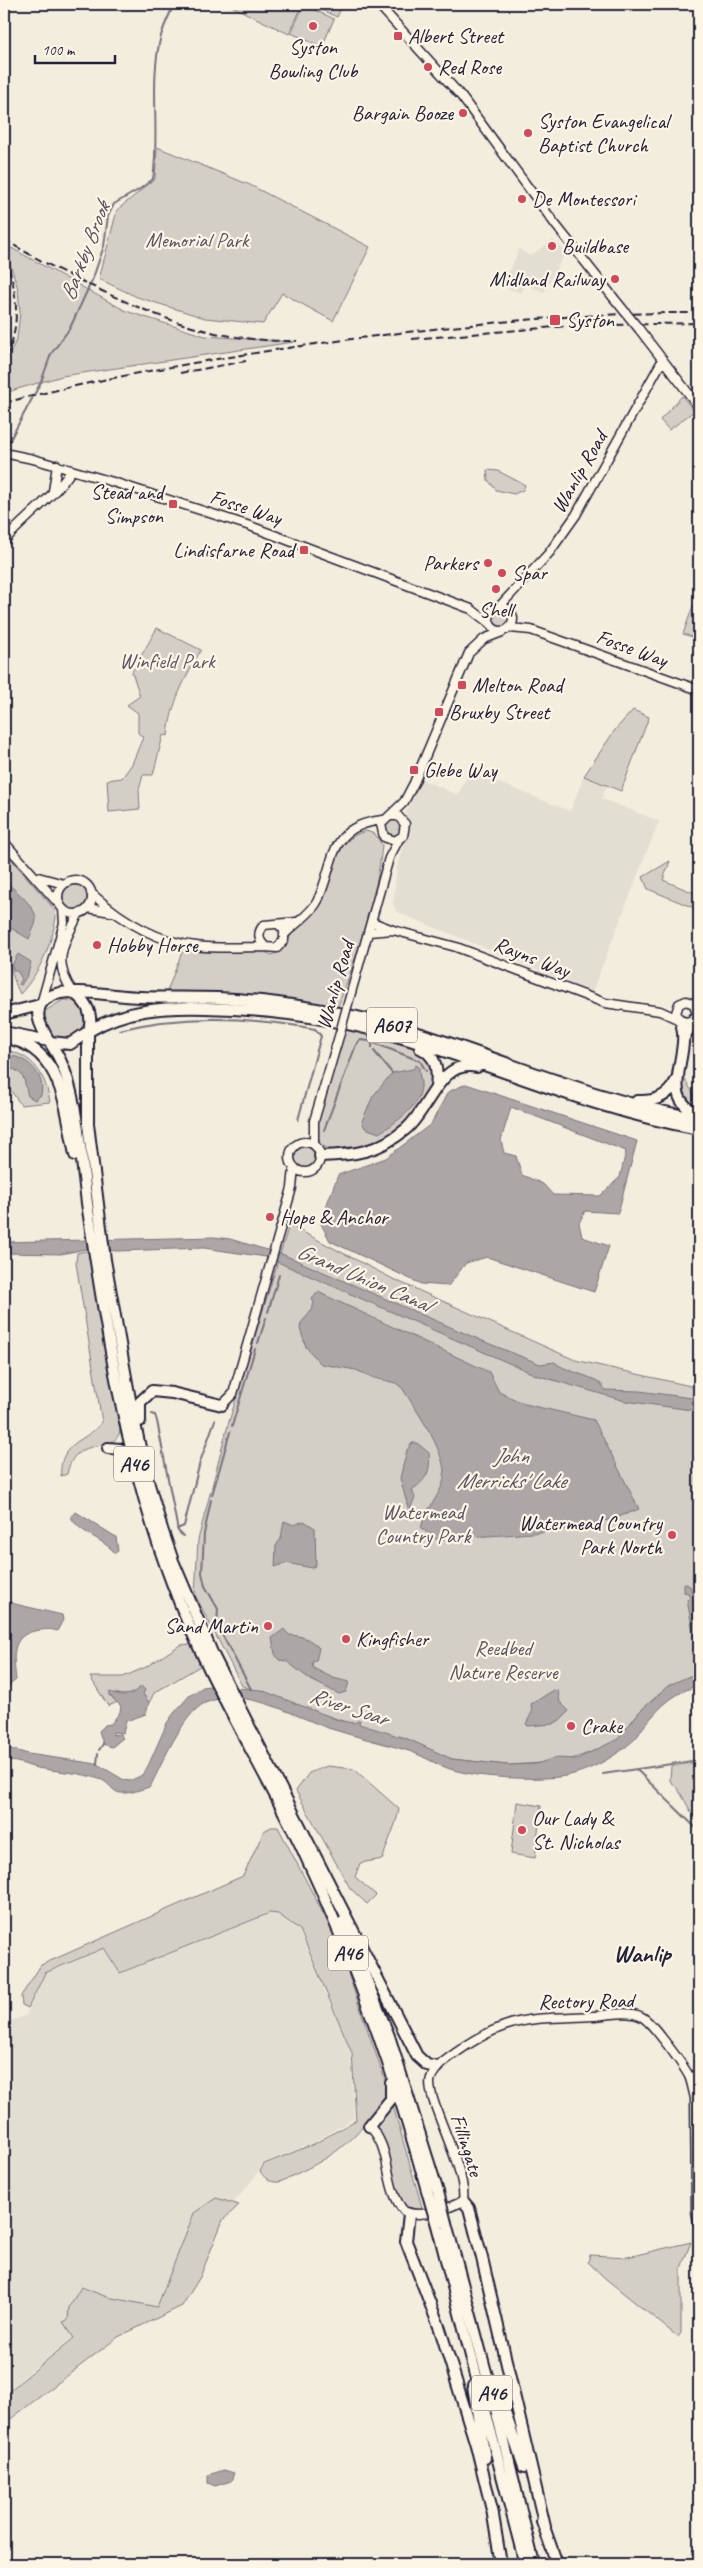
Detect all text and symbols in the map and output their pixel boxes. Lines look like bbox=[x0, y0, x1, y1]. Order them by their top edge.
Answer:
marker: Syston Bowling Club bbox=[307, 20, 319, 32]
place label: Albert Street bbox=[408, 23, 505, 49]
marker: Albert Street bbox=[392, 30, 404, 42]
scale bar bbox=[35, 32, 115, 64]
place label: Syston Bowling Club bbox=[269, 34, 359, 84]
text: 100 m bbox=[42, 41, 76, 60]
place label: Red Rose bbox=[438, 54, 502, 80]
marker: Red Rose bbox=[422, 61, 434, 73]
place label: Bargain Booze bbox=[352, 100, 454, 126]
marker: Bargain Booze bbox=[457, 107, 469, 119]
place label: Syston Evangelical Baptist Church bbox=[538, 108, 672, 158]
marker: Syston Evangelical Baptist Church bbox=[522, 127, 534, 139]
place label: De Montessori bbox=[532, 186, 638, 212]
marker: De Montessori bbox=[516, 193, 528, 205]
water label: Barkby Brook bbox=[54, 195, 118, 304]
park label: Memorial Park bbox=[146, 227, 250, 253]
place label: Buildbase bbox=[562, 233, 630, 259]
marker: Buildbase bbox=[546, 240, 558, 252]
place label: Midland Railway bbox=[489, 266, 607, 292]
marker: Midland Railway bbox=[609, 273, 621, 285]
place label: Syston bbox=[566, 307, 615, 333]
marker: Syston bbox=[548, 313, 562, 327]
street label: Wanlip Road bbox=[545, 423, 615, 518]
place label: Stead and Simpson bbox=[91, 479, 167, 529]
street label: Fosse Way bbox=[207, 483, 287, 531]
marker: Stead and Simpson bbox=[167, 498, 179, 510]
place label: Lindisfarne Road bbox=[173, 537, 298, 563]
marker: Lindisfarne Road bbox=[298, 544, 310, 556]
place label: Parkers bbox=[423, 550, 480, 576]
marker: Parkers bbox=[482, 557, 494, 569]
place label: Spar bbox=[512, 560, 548, 586]
marker: Spar bbox=[496, 567, 508, 579]
marker: Shell bbox=[490, 583, 502, 595]
place label: Shell bbox=[479, 597, 517, 623]
street label: Fosse Way bbox=[593, 623, 673, 673]
park label: Winfield Park bbox=[119, 648, 216, 674]
place label: Melton Road bbox=[472, 672, 566, 698]
marker: Melton Road bbox=[456, 679, 468, 691]
place label: Bruxby Street bbox=[449, 699, 551, 725]
marker: Bruxby Street bbox=[433, 706, 445, 718]
place label: Glebe Way bbox=[424, 757, 499, 783]
marker: Glebe Way bbox=[408, 764, 420, 776]
street label: Rayns Way bbox=[490, 931, 575, 984]
place label: Hobby Horse bbox=[107, 932, 199, 958]
street label: Wanlip Road bbox=[310, 934, 361, 1032]
marker: Hobby Horse bbox=[91, 939, 103, 951]
road number: A607 bbox=[367, 1008, 417, 1042]
place label: Hope & Anchor bbox=[280, 1204, 390, 1230]
marker: Hope & Anchor bbox=[264, 1211, 276, 1223]
water label: Grand Union Canal bbox=[293, 1237, 441, 1321]
water label: John Merricks' Lake bbox=[457, 1442, 569, 1495]
road number: A46 bbox=[114, 1446, 154, 1482]
park label: Watermead Country Park bbox=[376, 1499, 472, 1549]
place label: Watermead Country Park North bbox=[519, 1510, 664, 1560]
marker: Watermead Country Park North bbox=[666, 1529, 678, 1541]
place label: Sand Martin bbox=[165, 1613, 259, 1639]
marker: Sand Martin bbox=[262, 1620, 274, 1632]
place label: Kingfisher bbox=[356, 1626, 430, 1652]
marker: Kingfisher bbox=[340, 1633, 352, 1645]
park label: Reedbed Nature Reserve bbox=[448, 1635, 559, 1685]
water label: River Soar bbox=[306, 1681, 395, 1734]
place label: Crake bbox=[581, 1713, 623, 1739]
marker: Crake bbox=[565, 1720, 577, 1732]
place label: Our Lady & St. Nicholas bbox=[532, 1805, 621, 1855]
marker: Our Lady & St. Nicholas bbox=[516, 1824, 528, 1836]
road number: A46 bbox=[328, 1936, 368, 1970]
district label: Wanlip bbox=[613, 1939, 672, 1969]
street label: Rectory Road bbox=[538, 1987, 638, 2015]
street label: Fillingate bbox=[445, 2111, 490, 2182]
road number: A46 bbox=[472, 2376, 512, 2410]

